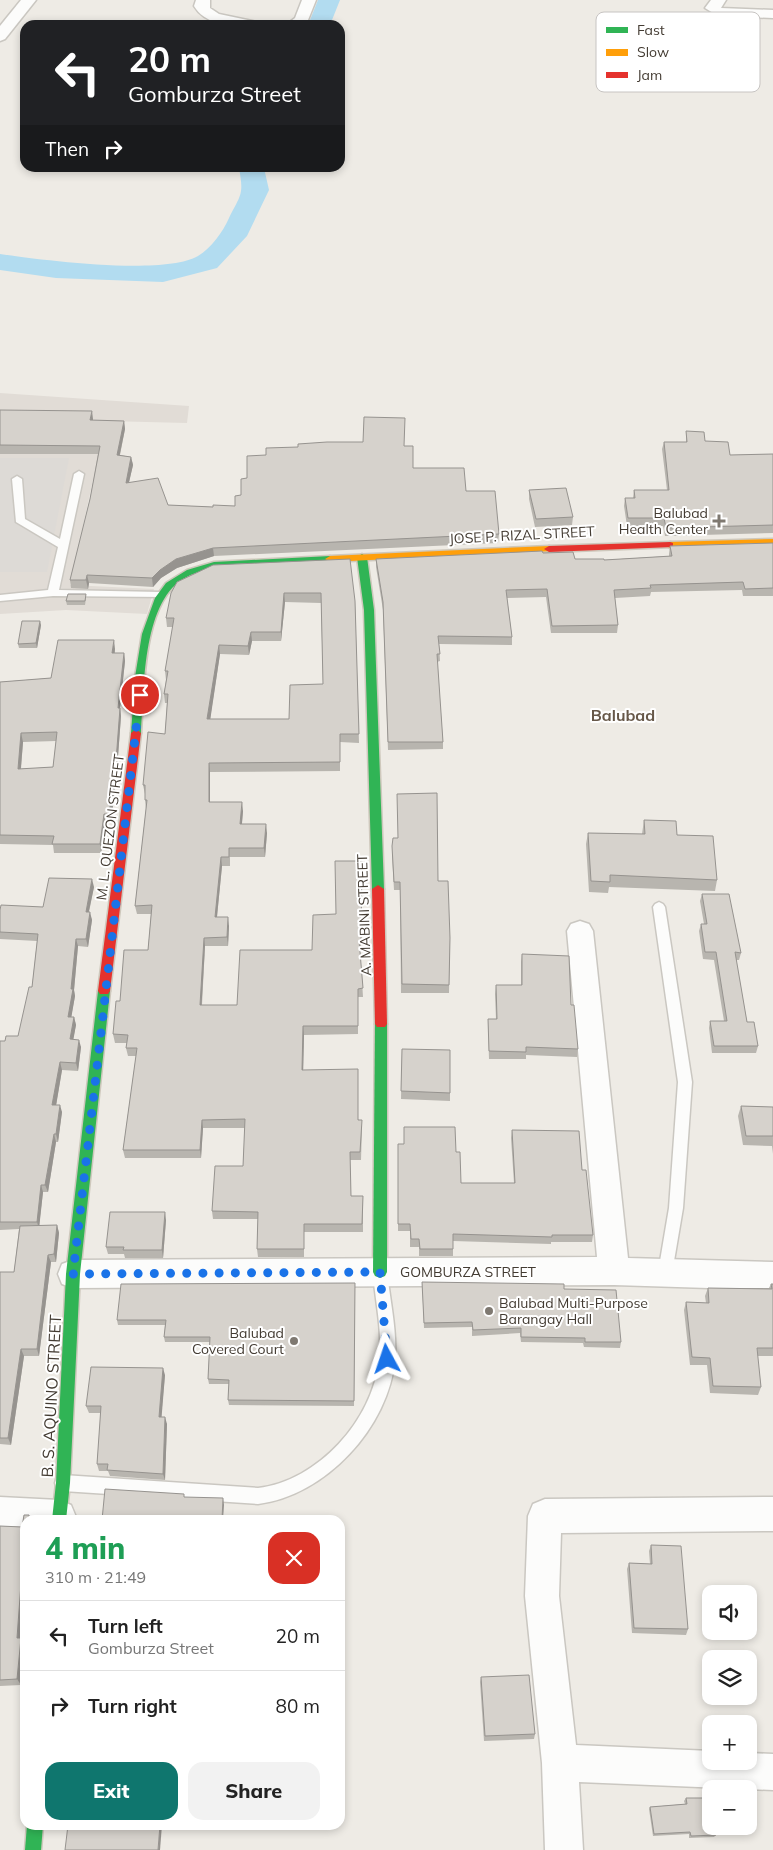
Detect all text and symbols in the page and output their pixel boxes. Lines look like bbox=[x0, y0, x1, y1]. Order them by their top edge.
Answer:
legend bbox=[596, 12, 760, 92]
text: Fast bbox=[637, 21, 665, 39]
text: 20 m bbox=[128, 37, 211, 81]
icon: left bbox=[45, 40, 110, 105]
text: Slow bbox=[637, 43, 669, 61]
text: Jam bbox=[637, 66, 662, 84]
text: Gomburza Street bbox=[128, 80, 301, 108]
icon: right bbox=[99, 135, 127, 163]
text: Then bbox=[45, 137, 89, 161]
place label: Balubad Health Center bbox=[619, 504, 709, 538]
marker: Balubad Health Center bbox=[712, 514, 726, 528]
street label: JOSE P. RIZAL STREET bbox=[449, 522, 596, 548]
pin bbox=[119, 674, 161, 716]
icon: arrive bbox=[126, 681, 154, 709]
district label: Balubad bbox=[591, 705, 655, 725]
street label: M. L. QUEZON STREET bbox=[92, 752, 128, 901]
street label: A. MABINI STREET bbox=[353, 853, 375, 976]
street label: GOMBURZA STREET bbox=[400, 1263, 537, 1281]
place label: Balubad Multi-Purpose Barangay Hall bbox=[499, 1294, 648, 1328]
marker: Balubad Multi-Purpose Barangay Hall bbox=[483, 1305, 495, 1317]
street label: B. S. AQUINO STREET bbox=[37, 1314, 65, 1478]
place label: Balubad Covered Court bbox=[192, 1324, 284, 1358]
position arrow bbox=[360, 1332, 412, 1384]
marker: Balubad Covered Court bbox=[288, 1335, 300, 1347]
text: 4 min bbox=[45, 1529, 125, 1567]
button: close bbox=[268, 1532, 320, 1584]
text: 310 m · 21:49 bbox=[45, 1567, 146, 1587]
map controls bbox=[702, 1585, 757, 1835]
button: sound bbox=[702, 1585, 757, 1640]
text: Turn left bbox=[88, 1614, 163, 1638]
icon: left bbox=[45, 1622, 73, 1650]
text: 20 m bbox=[276, 1624, 320, 1648]
text: Gomburza Street bbox=[88, 1638, 214, 1658]
button: layers bbox=[702, 1650, 757, 1705]
icon: right bbox=[45, 1692, 73, 1720]
text: Turn right bbox=[88, 1694, 177, 1718]
text: 80 m bbox=[276, 1694, 320, 1718]
button: + bbox=[702, 1715, 757, 1770]
button: Exit bbox=[45, 1762, 178, 1820]
button: Share bbox=[188, 1762, 320, 1820]
button: − bbox=[702, 1780, 757, 1835]

